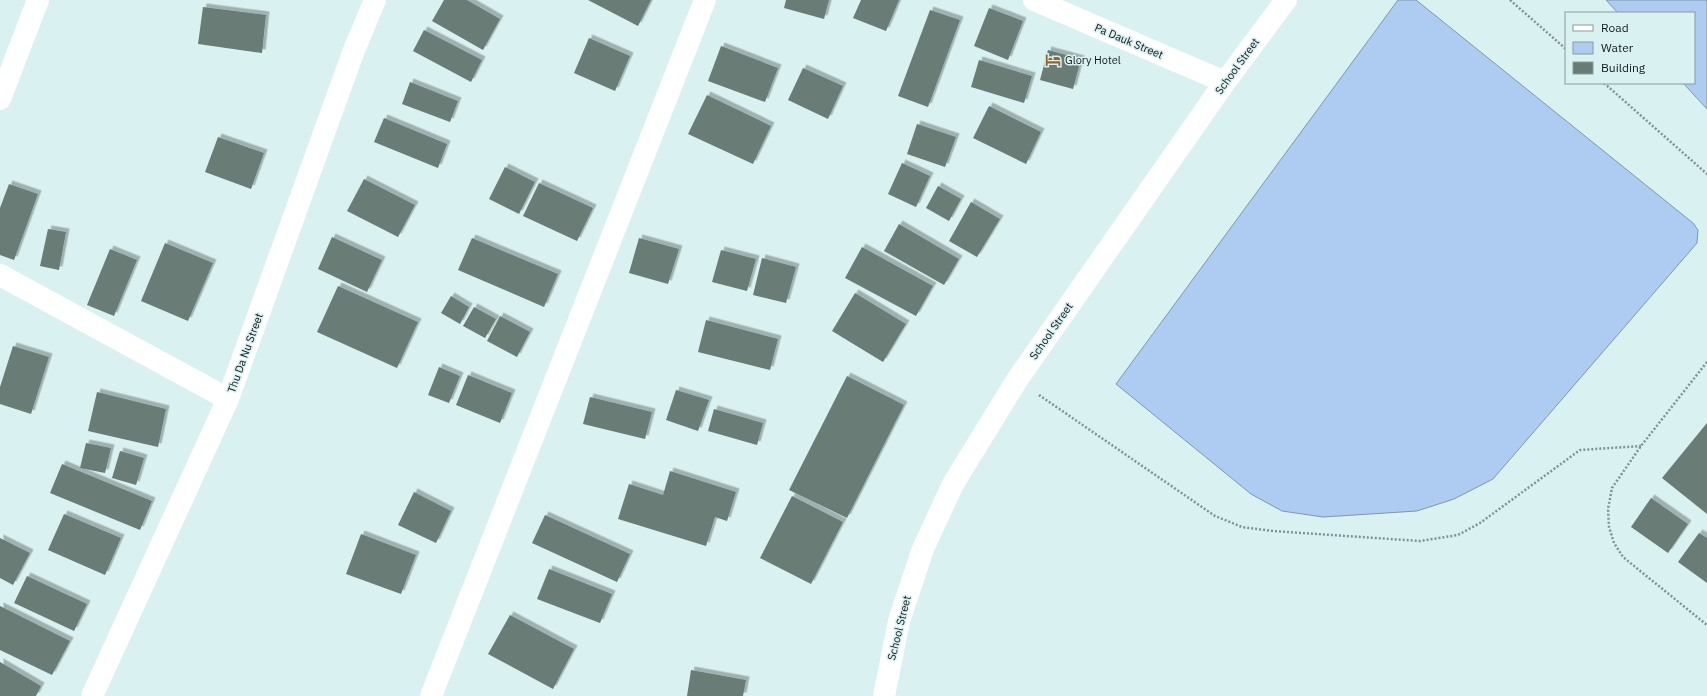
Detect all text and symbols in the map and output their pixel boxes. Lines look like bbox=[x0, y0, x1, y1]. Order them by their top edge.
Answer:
legend bbox=[1565, 12, 1695, 84]
street label: Pa Dauk Street bbox=[1093, 20, 1165, 62]
text: Road bbox=[1601, 20, 1629, 35]
street label: School Street bbox=[1212, 35, 1262, 97]
text: Water bbox=[1601, 40, 1634, 55]
hotel icon: Glory Hotel bbox=[1044, 51, 1062, 69]
place label: Glory Hotel bbox=[1065, 53, 1121, 67]
text: Building bbox=[1601, 60, 1646, 75]
street label: School Street bbox=[1026, 300, 1076, 362]
street label: Thu Da Nu Street bbox=[224, 311, 266, 395]
street label: School Street bbox=[884, 594, 914, 662]

